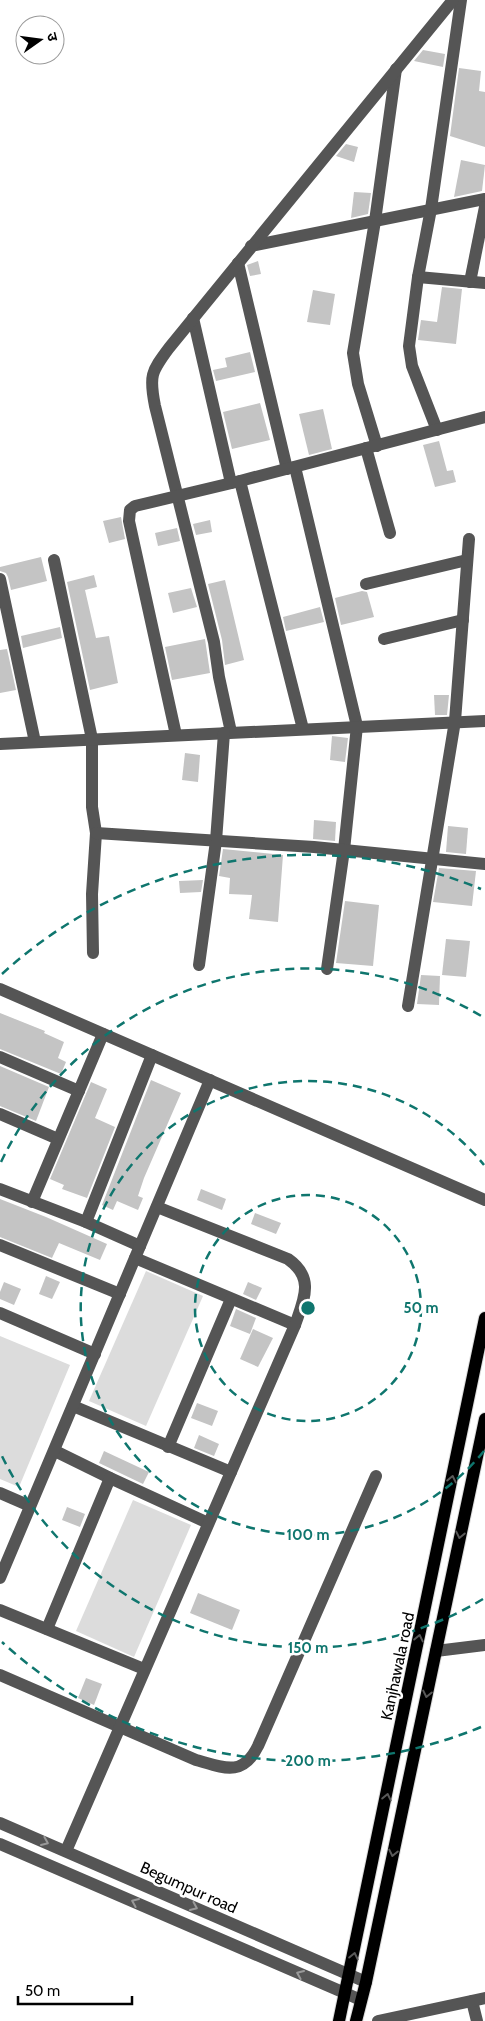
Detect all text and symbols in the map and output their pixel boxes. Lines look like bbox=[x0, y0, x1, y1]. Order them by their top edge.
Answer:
north arrow bbox=[15, 15, 65, 65]
text: उ bbox=[43, 31, 63, 44]
centre of rings bbox=[299, 1299, 317, 1317]
text: 50 m bbox=[403, 1299, 439, 1317]
one-way arrow bbox=[446, 1474, 457, 1483]
text: 100 m bbox=[286, 1526, 330, 1544]
one-way arrow bbox=[456, 1531, 466, 1539]
street label: Kanjhawala road bbox=[377, 1610, 418, 1722]
one-way arrow bbox=[414, 1634, 424, 1642]
text: 150 m bbox=[288, 1639, 328, 1657]
one-way arrow bbox=[422, 1690, 432, 1698]
text: 200 m bbox=[285, 1752, 331, 1770]
one-way arrow bbox=[381, 1793, 391, 1802]
one-way arrow bbox=[40, 1836, 49, 1847]
one-way arrow bbox=[388, 1849, 399, 1857]
street label: Begumpur road bbox=[137, 1858, 240, 1917]
one-way arrow bbox=[131, 1898, 140, 1909]
one-way arrow bbox=[189, 1901, 198, 1912]
one-way arrow bbox=[348, 1952, 359, 1961]
one-way arrow bbox=[296, 1969, 305, 1980]
scale bar bbox=[18, 1974, 131, 2006]
text: 50 m bbox=[25, 1982, 60, 2000]

